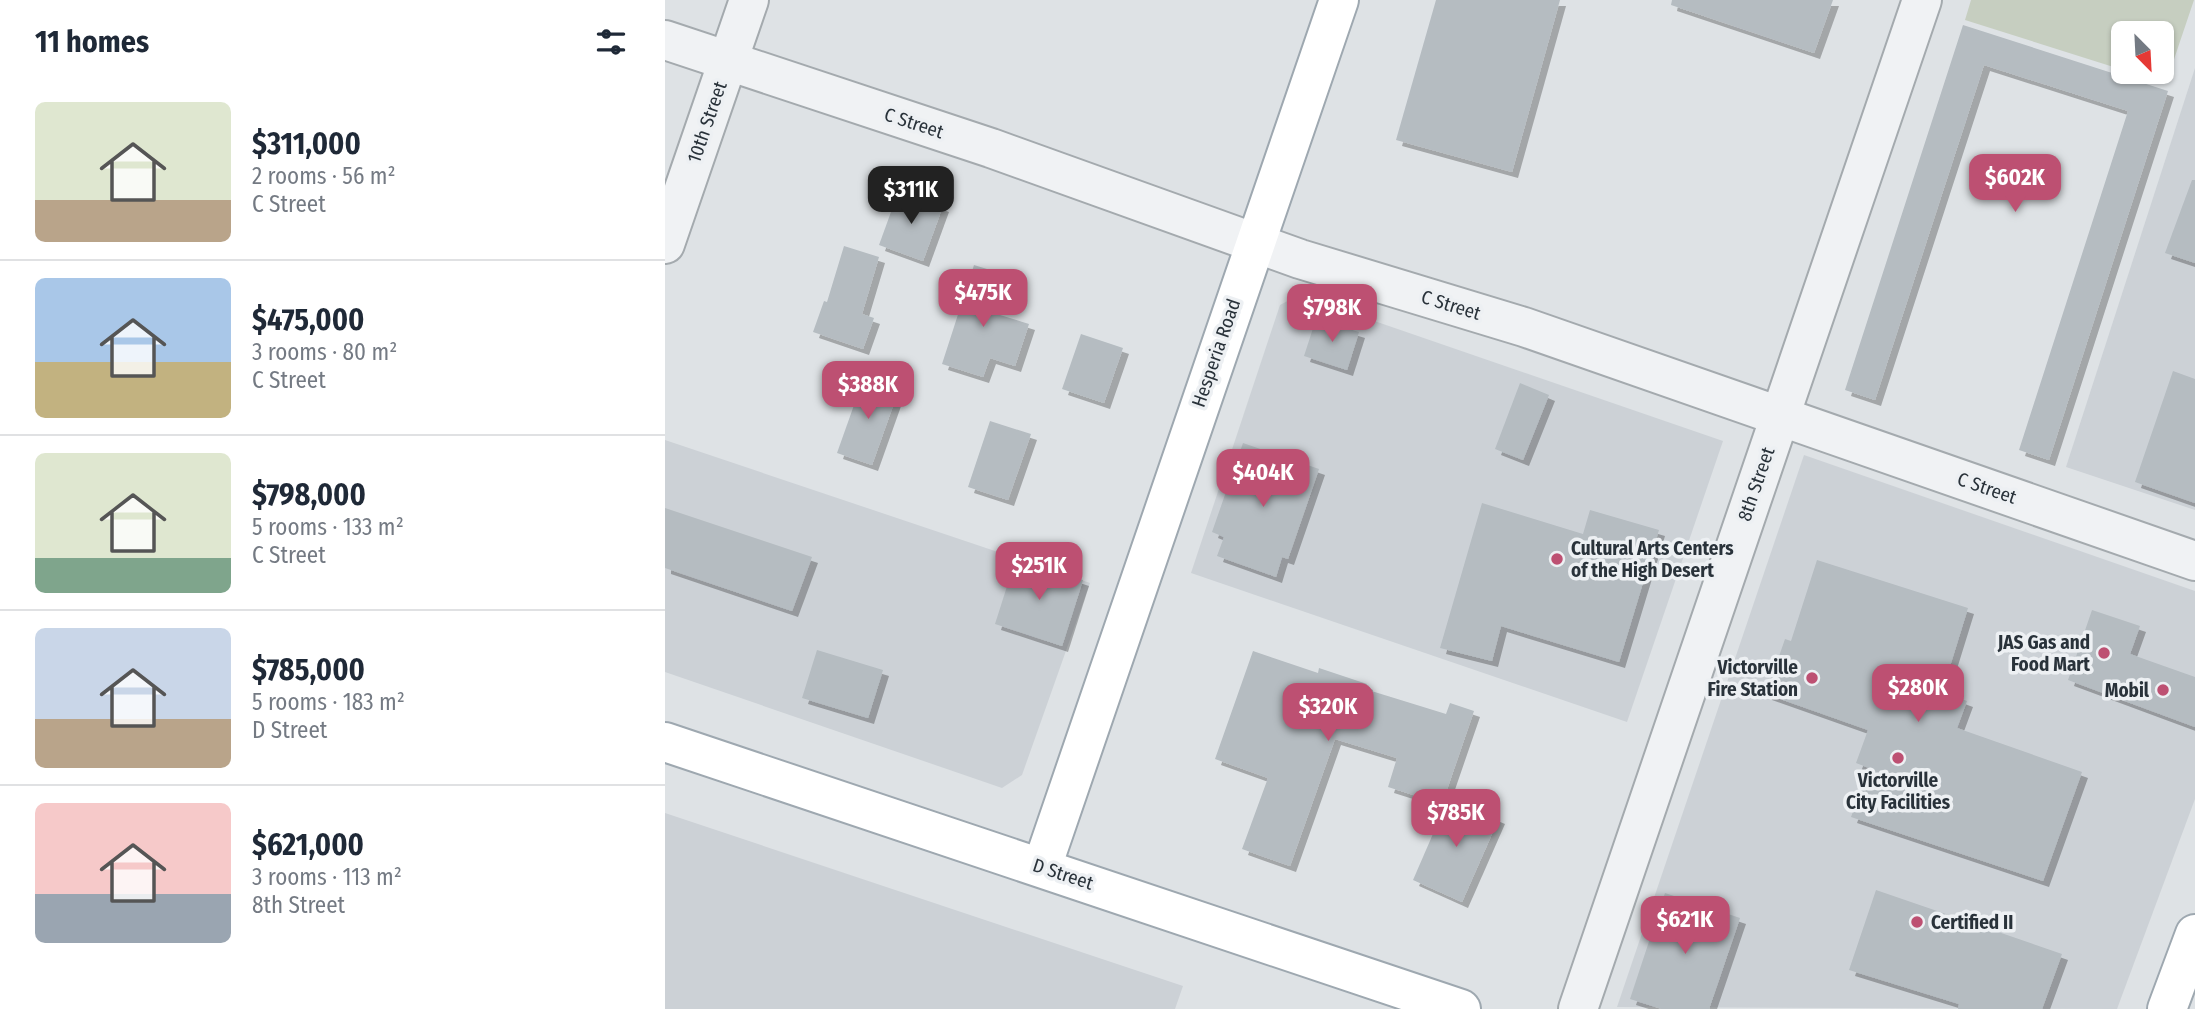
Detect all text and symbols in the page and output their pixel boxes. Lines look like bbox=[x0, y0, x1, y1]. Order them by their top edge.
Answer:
north arrow bbox=[2111, 21, 2173, 84]
map controls bbox=[2111, 21, 2174, 84]
icon: filters bbox=[592, 23, 630, 61]
text: 11 homes bbox=[35, 24, 149, 60]
street label: 10th Street bbox=[682, 77, 732, 166]
street label: C Street bbox=[882, 103, 947, 144]
text: $311,000 bbox=[252, 126, 361, 162]
icon: home bbox=[91, 130, 175, 214]
pin: $602K bbox=[1966, 154, 2064, 214]
text: 2 rooms · 56 m² bbox=[252, 162, 396, 190]
text: $602K bbox=[1985, 163, 2045, 191]
pin: $311K bbox=[862, 166, 960, 226]
text: $311K bbox=[884, 175, 938, 203]
text: C Street bbox=[252, 190, 326, 218]
pin: $475K bbox=[934, 270, 1032, 329]
text: $475K bbox=[954, 278, 1012, 306]
pin: $798K bbox=[1283, 284, 1381, 344]
street label: C Street bbox=[1419, 285, 1484, 325]
text: $798K bbox=[1303, 293, 1361, 321]
street label: Hesperia Road bbox=[1187, 296, 1245, 410]
text: $475,000 bbox=[252, 302, 364, 338]
icon: home bbox=[91, 306, 175, 390]
text: 3 rooms · 80 m² bbox=[252, 338, 397, 366]
pin: $388K bbox=[819, 362, 917, 421]
text: C Street bbox=[252, 366, 326, 394]
text: $388K bbox=[838, 370, 898, 398]
street label: 8th Street bbox=[1733, 443, 1780, 524]
pin: $404K bbox=[1214, 449, 1312, 509]
text: $404K bbox=[1232, 458, 1294, 486]
street label: C Street bbox=[1954, 467, 2020, 509]
text: $798,000 bbox=[252, 477, 366, 513]
icon: home bbox=[91, 481, 175, 565]
text: 5 rooms · 133 m² bbox=[252, 513, 404, 541]
place label: Cultural Arts Centers of the High Desert bbox=[1571, 537, 1734, 582]
text: C Street bbox=[252, 541, 326, 569]
pin: $251K bbox=[990, 542, 1088, 602]
text: $251K bbox=[1011, 551, 1067, 579]
marker: Cultural Arts Centers of the High Desert bbox=[1549, 551, 1565, 567]
place label: JAS Gas and Food Mart bbox=[1997, 631, 2090, 676]
marker: JAS Gas and Food Mart bbox=[2096, 645, 2112, 661]
text: $785,000 bbox=[252, 652, 365, 688]
icon: home bbox=[91, 656, 175, 740]
place label: Victorville Fire Station bbox=[1708, 656, 1798, 701]
pin: $280K bbox=[1869, 664, 1967, 724]
marker: Victorville Fire Station bbox=[1804, 670, 1820, 686]
text: $280K bbox=[1888, 673, 1948, 701]
place label: Mobil bbox=[2105, 679, 2150, 702]
marker: Mobil bbox=[2155, 682, 2171, 698]
pin: $320K bbox=[1279, 684, 1377, 743]
text: 5 rooms · 183 m² bbox=[252, 688, 405, 716]
text: $320K bbox=[1299, 692, 1357, 720]
text: D Street bbox=[252, 716, 327, 744]
marker: Victorville City Facilities bbox=[1890, 750, 1906, 766]
place label: Victorville City Facilities bbox=[1846, 769, 1951, 814]
pin: $785K bbox=[1407, 790, 1505, 849]
text: $785K bbox=[1427, 798, 1485, 826]
text: $621,000 bbox=[252, 827, 364, 863]
icon: home bbox=[91, 831, 175, 915]
street label: D Street bbox=[1030, 853, 1097, 895]
text: 3 rooms · 113 m² bbox=[252, 863, 402, 891]
text: 8th Street bbox=[252, 891, 345, 919]
pin: $621K bbox=[1636, 897, 1734, 956]
text: $621K bbox=[1657, 905, 1713, 933]
place label: Certified II bbox=[1931, 911, 2013, 934]
marker: Certified II bbox=[1909, 914, 1925, 930]

